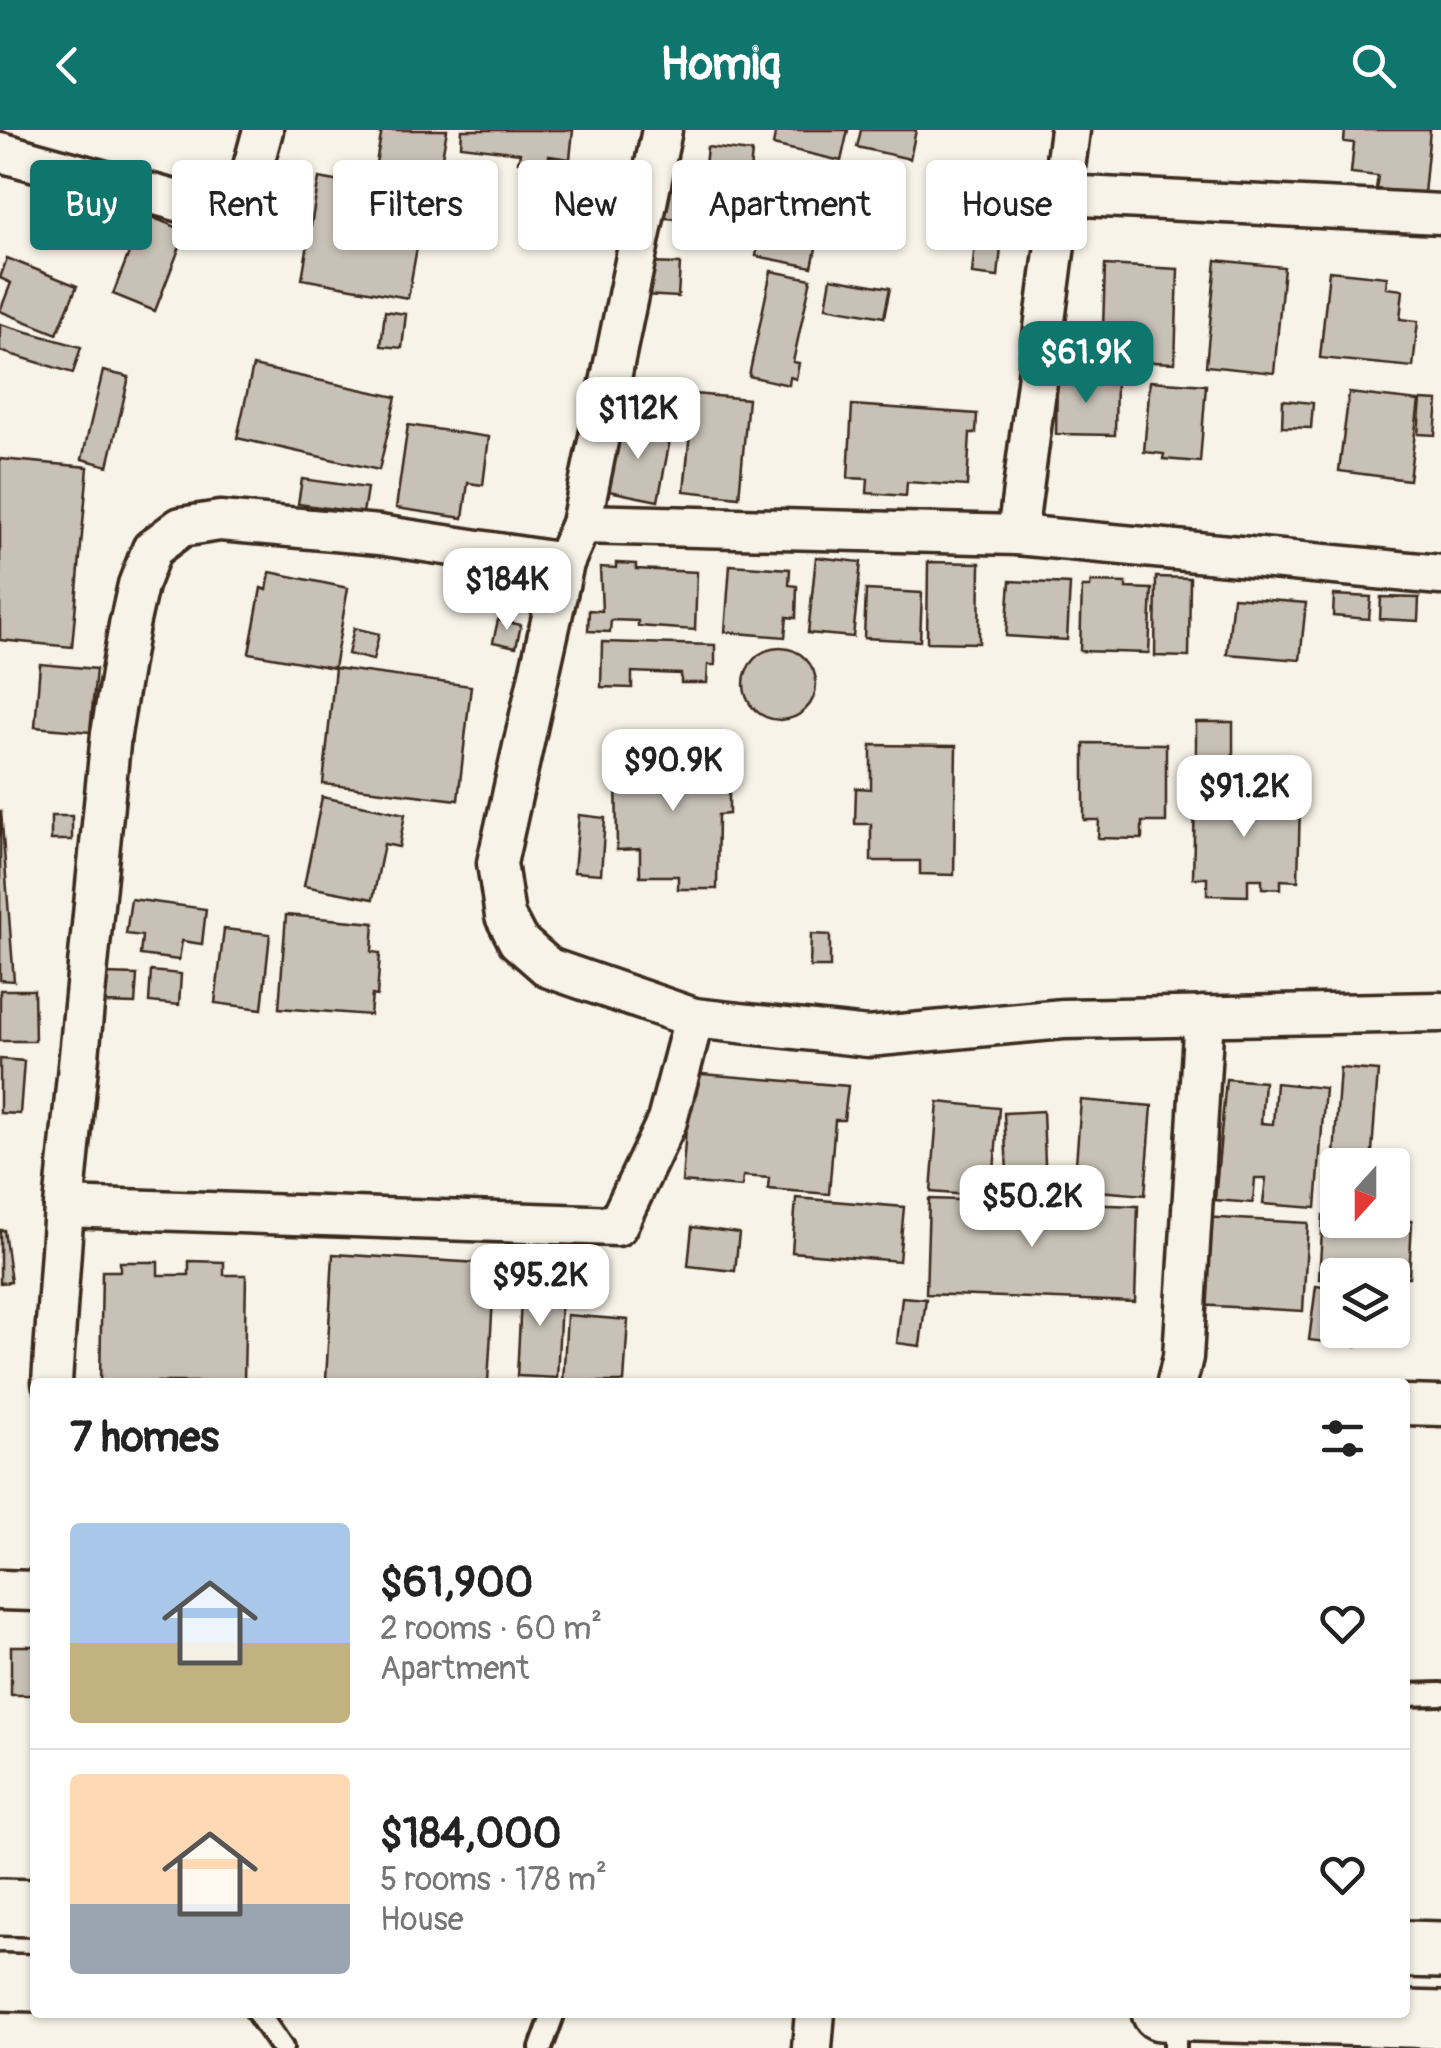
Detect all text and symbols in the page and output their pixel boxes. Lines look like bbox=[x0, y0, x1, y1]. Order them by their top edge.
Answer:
text: Homiq bbox=[660, 37, 781, 93]
icon: back bbox=[40, 38, 95, 93]
icon: search bbox=[1346, 38, 1401, 93]
chip: Buy bbox=[30, 160, 152, 250]
chip: Rent bbox=[172, 160, 313, 250]
chip: Filters bbox=[333, 160, 498, 250]
chip: New bbox=[518, 160, 652, 250]
chip: Apartment bbox=[672, 160, 906, 250]
chip: House bbox=[926, 160, 1087, 250]
pin: $61.9K bbox=[1005, 321, 1167, 406]
text: $61.9K bbox=[1040, 333, 1132, 373]
pin: $112K bbox=[568, 377, 708, 462]
text: $112K bbox=[598, 389, 678, 429]
pin: $184K bbox=[437, 548, 577, 633]
text: $184K bbox=[465, 560, 549, 600]
pin: $90.9K bbox=[592, 729, 754, 814]
text: $90.9K bbox=[624, 741, 722, 781]
pin: $91.2K bbox=[1163, 755, 1325, 840]
text: $91.2K bbox=[1199, 767, 1289, 807]
north arrow bbox=[1320, 1148, 1410, 1238]
map controls bbox=[1320, 1148, 1410, 1348]
pin: $50.2K bbox=[951, 1165, 1113, 1250]
text: $50.2K bbox=[982, 1177, 1082, 1217]
pin: $95.2K bbox=[459, 1244, 621, 1329]
text: $95.2K bbox=[492, 1256, 588, 1296]
button: layers bbox=[1320, 1258, 1410, 1348]
icon: filters bbox=[1315, 1411, 1370, 1466]
text: 7 homes bbox=[70, 1412, 219, 1464]
text: $61,900 bbox=[380, 1557, 533, 1609]
icon: home bbox=[150, 1563, 270, 1683]
icon: heart bbox=[1315, 1596, 1370, 1651]
text: 2 rooms · 60 m² bbox=[380, 1609, 602, 1649]
text: Apartment bbox=[380, 1649, 529, 1689]
text: $184,000 bbox=[380, 1808, 561, 1860]
icon: home bbox=[150, 1814, 270, 1934]
icon: heart bbox=[1315, 1847, 1370, 1902]
text: 5 rooms · 178 m² bbox=[380, 1860, 607, 1900]
text: House bbox=[380, 1900, 464, 1940]

